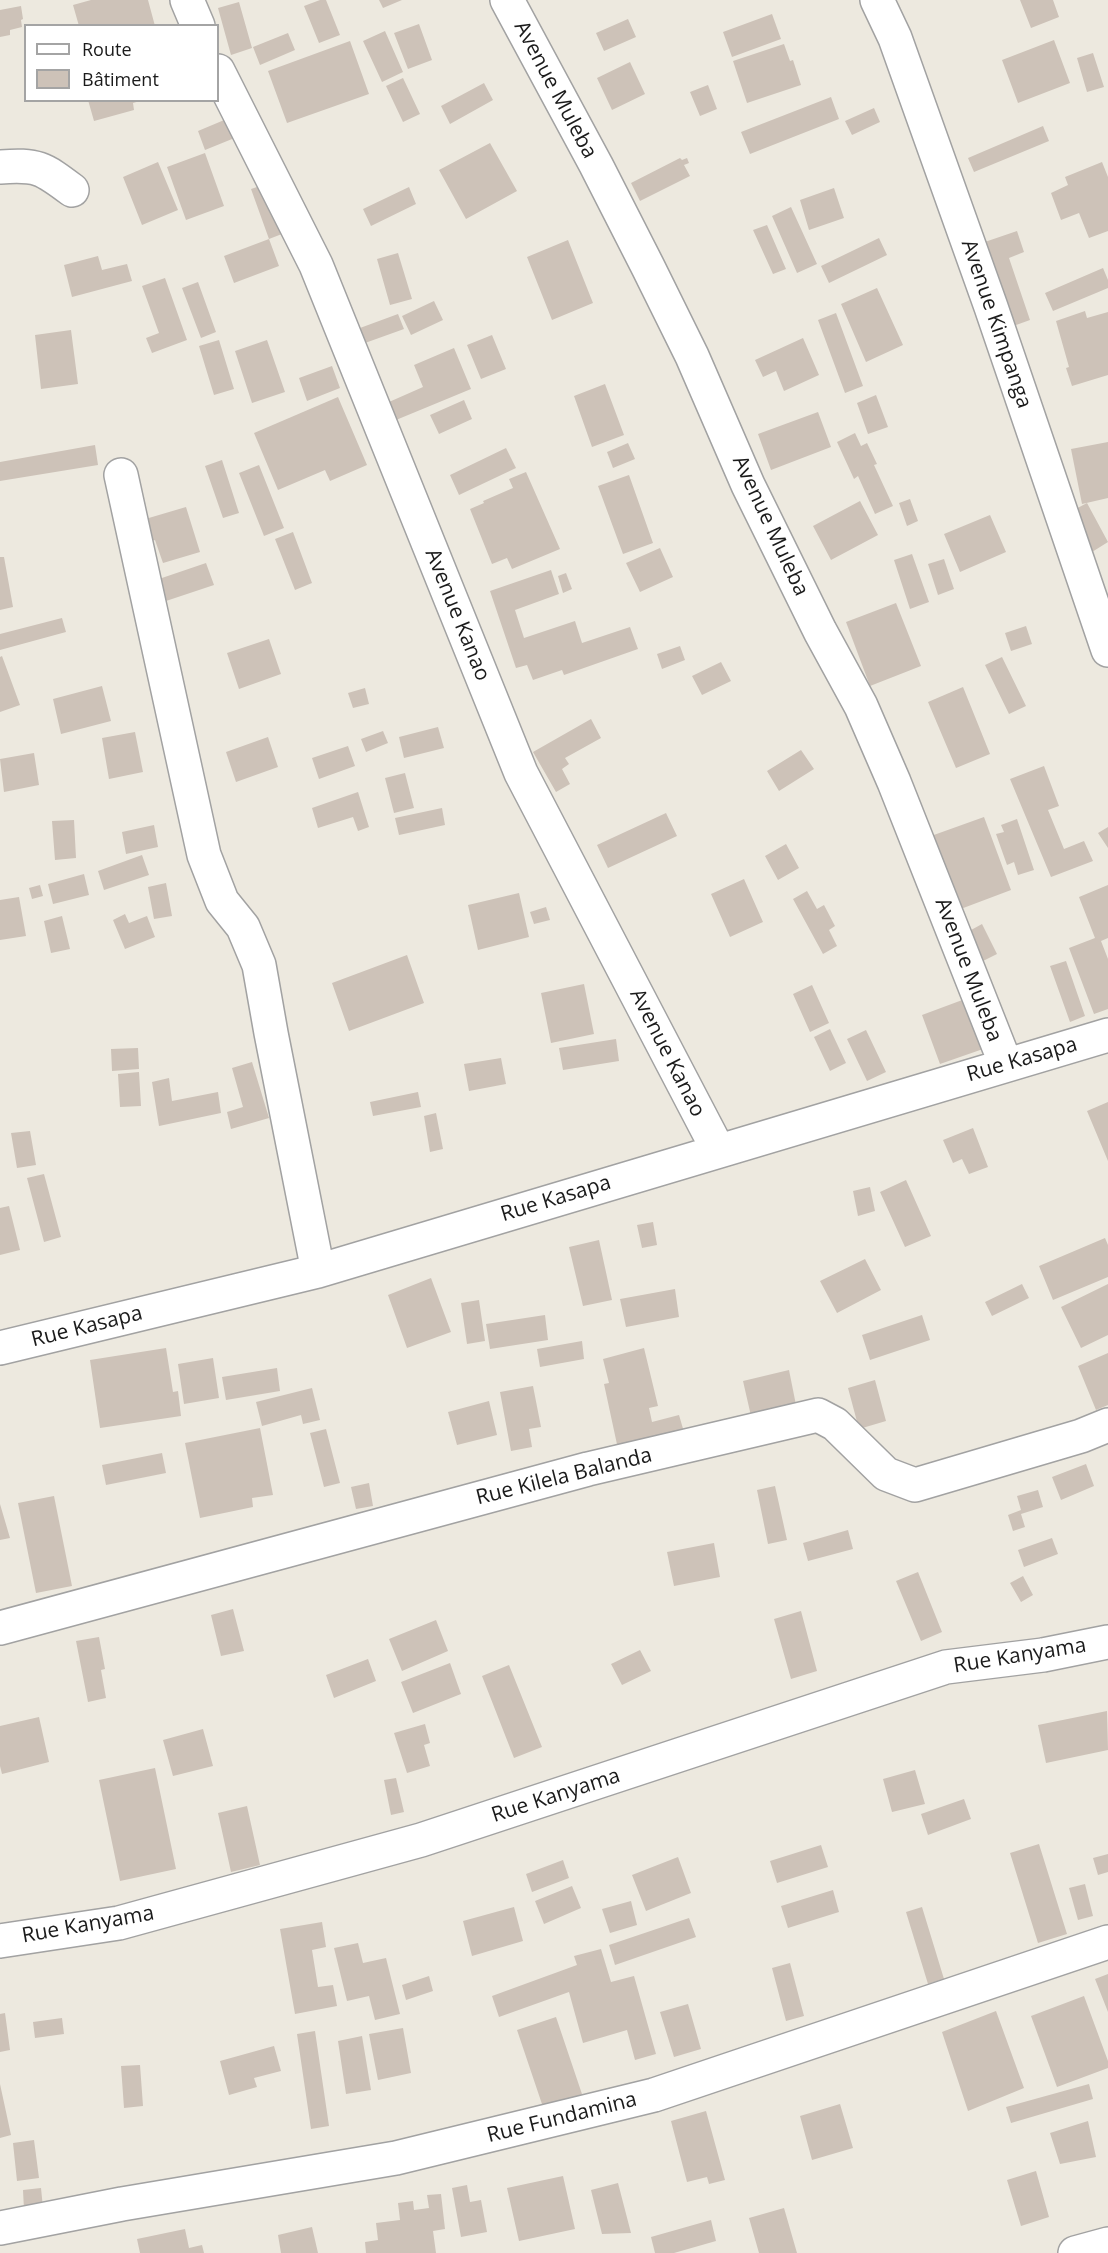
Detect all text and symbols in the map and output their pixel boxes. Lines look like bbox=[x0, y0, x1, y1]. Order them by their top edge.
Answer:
street label: Avenue Muleba bbox=[508, 17, 602, 163]
legend bbox=[24, 24, 219, 102]
text: Route bbox=[82, 37, 132, 61]
text: Bâtiment bbox=[82, 67, 159, 91]
street label: Avenue Kimpanga bbox=[955, 236, 1037, 412]
street label: Avenue Muleba bbox=[726, 452, 814, 600]
street label: Avenue Kanao bbox=[419, 545, 495, 685]
street label: Avenue Muleba bbox=[929, 895, 1007, 1045]
street label: Avenue Kanao bbox=[624, 985, 710, 1121]
street label: Rue Kasapa bbox=[964, 1032, 1080, 1088]
street label: Rue Kasapa bbox=[498, 1170, 614, 1228]
street label: Rue Kasapa bbox=[29, 1301, 145, 1353]
street label: Rue Kilela Balanda bbox=[473, 1443, 655, 1511]
street label: Rue Kanyama bbox=[952, 1633, 1088, 1679]
street label: Rue Kanyama bbox=[488, 1763, 624, 1829]
street label: Rue Kanyama bbox=[20, 1901, 156, 1949]
street label: Rue Fundamina bbox=[484, 2087, 640, 2149]

